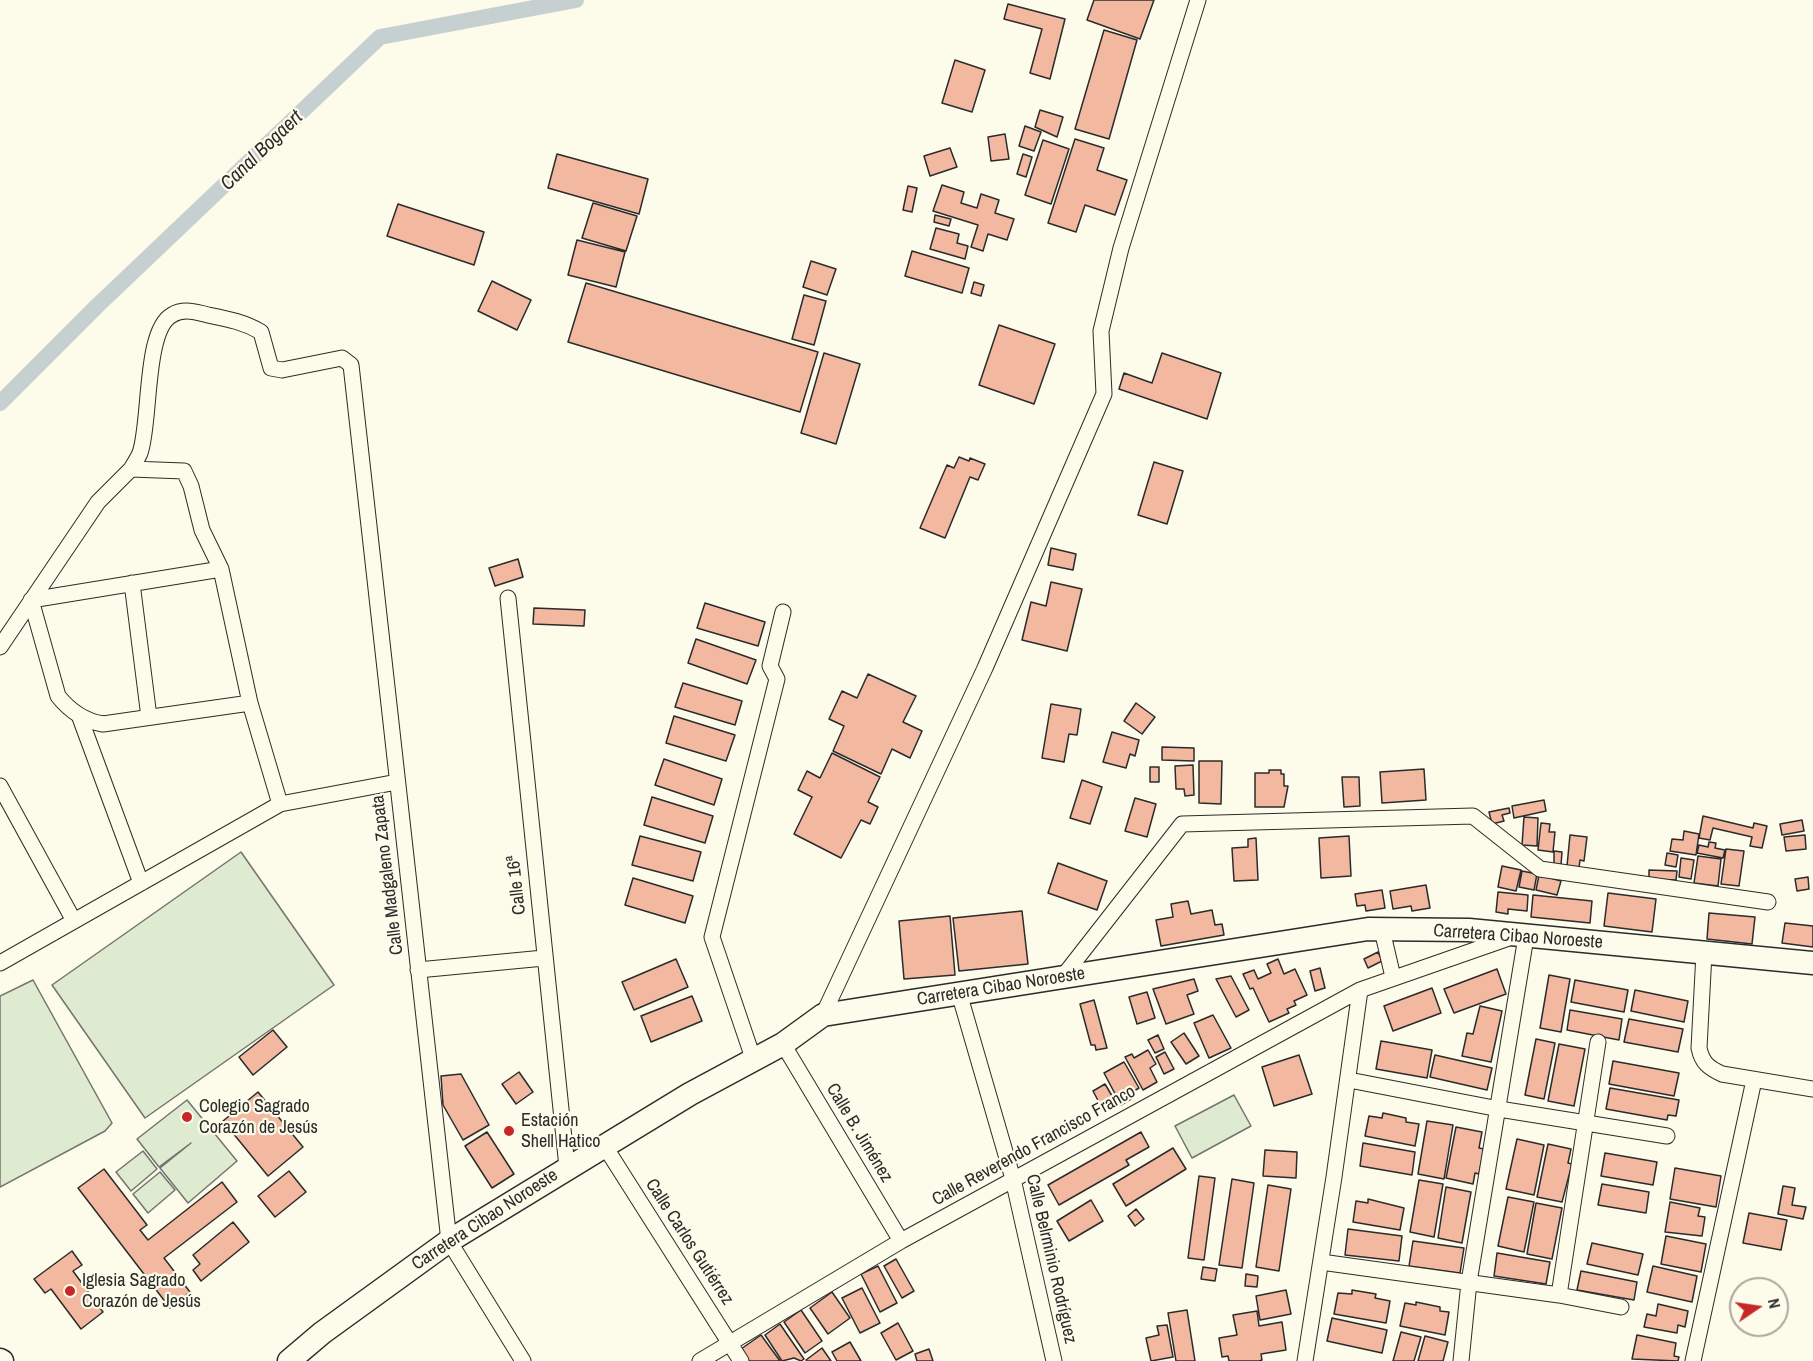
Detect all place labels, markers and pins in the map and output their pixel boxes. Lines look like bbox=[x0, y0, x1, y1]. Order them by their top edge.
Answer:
place label: Colegio Sagrado Corazón de Jesús bbox=[199, 1096, 318, 1138]
marker: Colegio Sagrado Corazón de Jesús bbox=[180, 1110, 194, 1124]
place label: Estación Shell Hatico bbox=[521, 1110, 601, 1152]
marker: Estación Shell Hatico bbox=[502, 1124, 516, 1138]
place label: Iglesia Sagrado Corazón de Jesús bbox=[82, 1270, 201, 1312]
marker: Iglesia Sagrado Corazón de Jesús bbox=[63, 1284, 77, 1298]

